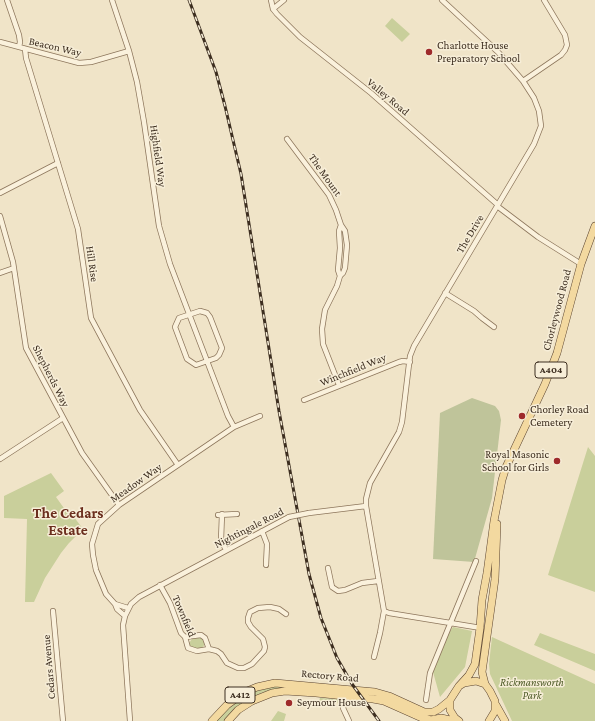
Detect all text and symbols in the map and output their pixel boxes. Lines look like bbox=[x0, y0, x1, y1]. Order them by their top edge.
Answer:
street label: Beacon Way bbox=[27, 35, 83, 59]
place label: Charlotte House Preparatory School bbox=[437, 39, 520, 65]
marker: Charlotte House Preparatory School bbox=[424, 47, 434, 57]
street label: Valley Road bbox=[364, 76, 412, 118]
street label: Highfield Way bbox=[147, 124, 169, 188]
street label: The Mount bbox=[306, 151, 344, 199]
street label: The Drive bbox=[453, 212, 487, 256]
street label: Hill Rise bbox=[83, 245, 101, 283]
street label: Chorleywood Road bbox=[540, 268, 574, 352]
street label: Shepherds Way bbox=[30, 343, 72, 409]
street label: Winchfield Way bbox=[318, 351, 388, 389]
road number: A404 bbox=[535, 362, 567, 378]
place label: Chorley Road Cemetery bbox=[530, 403, 589, 429]
marker: Chorley Road Cemetery bbox=[517, 411, 527, 421]
place label: Royal Masonic School for Girls bbox=[482, 448, 549, 474]
marker: Royal Masonic School for Girls bbox=[552, 456, 562, 466]
street label: Meadow Way bbox=[108, 460, 164, 506]
district label: The Cedars Estate bbox=[33, 504, 103, 539]
street label: Nightingale Road bbox=[212, 505, 286, 551]
street label: Townfield bbox=[169, 593, 199, 639]
street label: Cedars Avenue bbox=[40, 634, 58, 700]
street label: Rectory Road bbox=[301, 667, 359, 685]
park label: Rickmansworth Park bbox=[500, 676, 564, 702]
road number: A412 bbox=[225, 687, 255, 703]
place label: Seymour House bbox=[297, 696, 366, 710]
marker: Seymour House bbox=[284, 698, 294, 708]

